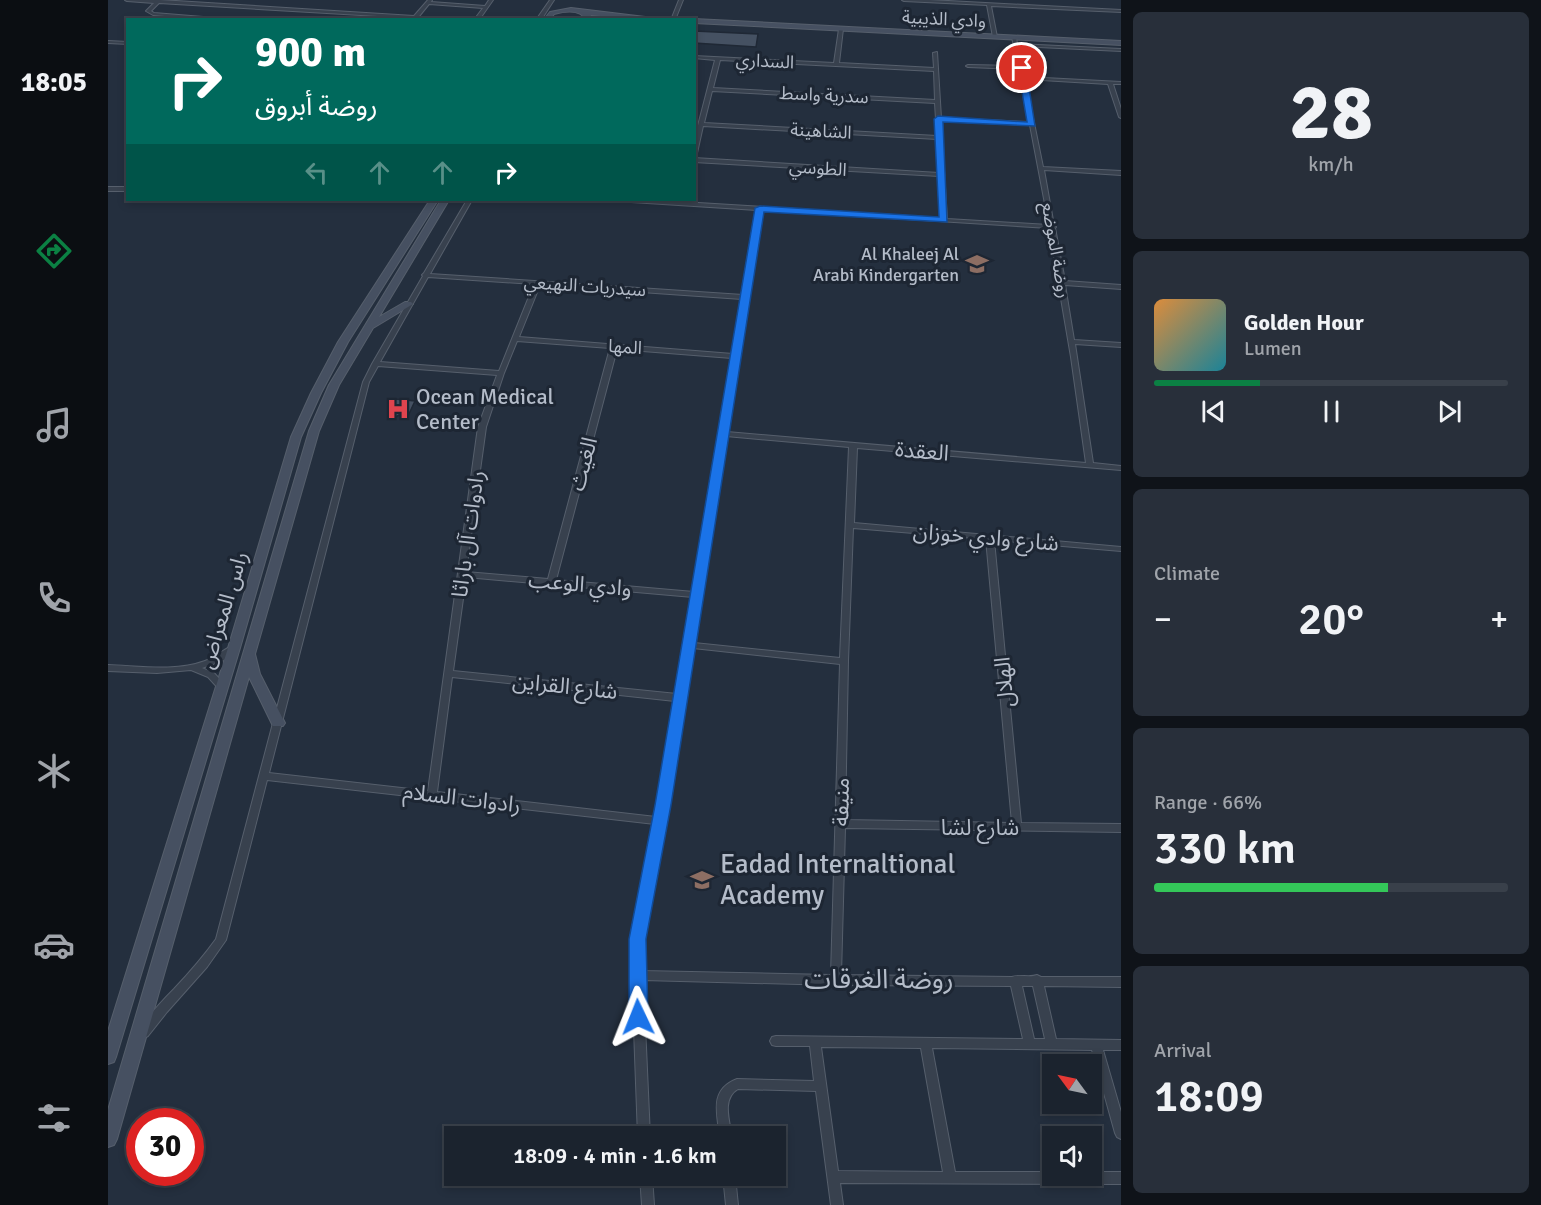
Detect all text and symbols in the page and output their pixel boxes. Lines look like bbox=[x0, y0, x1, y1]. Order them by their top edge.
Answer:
street label: وادي الذيبية bbox=[901, 6, 987, 34]
text: 900 m bbox=[255, 27, 366, 78]
icon: right bbox=[156, 42, 234, 120]
pin bbox=[996, 42, 1047, 93]
street label: السداري bbox=[735, 48, 795, 76]
icon: arrive bbox=[1005, 51, 1038, 84]
text: 28 bbox=[1289, 65, 1373, 161]
text: 18:05 bbox=[21, 66, 87, 99]
street label: سدرية واسط bbox=[779, 82, 869, 108]
text: روضة أبروق bbox=[255, 90, 378, 123]
street label: الشاهينة bbox=[790, 118, 852, 144]
text: km/h bbox=[1308, 152, 1354, 177]
street label: الطوسي bbox=[788, 155, 848, 183]
icon: left bbox=[300, 156, 333, 189]
icon: ahead bbox=[363, 156, 396, 189]
icon: ahead bbox=[426, 156, 459, 189]
icon: right bbox=[489, 156, 522, 189]
street label: روضة الموضع bbox=[1034, 200, 1075, 300]
icon: directions bbox=[33, 230, 75, 272]
place label: Al Khaleej Al Arabi Kindergarten bbox=[813, 243, 959, 286]
school or university icon: Al Khaleej Al Arabi Kindergarten bbox=[964, 251, 990, 277]
street label: سيدريات النهيعي bbox=[523, 271, 647, 303]
text: Golden Hour bbox=[1244, 309, 1364, 336]
street label: المها bbox=[607, 335, 643, 359]
text: Lumen bbox=[1244, 336, 1302, 361]
place label: Ocean Medical Center bbox=[416, 383, 554, 435]
icon: previous bbox=[1197, 395, 1230, 428]
icon: pause bbox=[1315, 395, 1348, 428]
icon: next bbox=[1433, 395, 1466, 428]
hospital icon: Ocean Medical Center bbox=[385, 396, 411, 422]
icon: music bbox=[33, 404, 75, 446]
street label: الغيث bbox=[563, 434, 603, 494]
street label: العقدة bbox=[894, 435, 950, 467]
street label: رادوات آل باراثا bbox=[446, 469, 490, 599]
street label: شارع وادي خوزان bbox=[912, 517, 1060, 560]
street label: راس المعراض bbox=[192, 548, 254, 672]
text: Climate bbox=[1154, 561, 1220, 586]
street label: وادي الوعب bbox=[527, 566, 633, 605]
icon: phone bbox=[33, 577, 75, 619]
text: 20° bbox=[1298, 592, 1364, 647]
text: − bbox=[1154, 599, 1172, 640]
text: + bbox=[1490, 599, 1508, 640]
street label: الهلال bbox=[988, 656, 1020, 708]
street label: شارع القراين bbox=[511, 667, 619, 708]
icon: climate bbox=[33, 750, 75, 792]
street label: رادوات السلام bbox=[401, 777, 522, 822]
street label: منيفة bbox=[827, 777, 855, 827]
text: Range · 66% bbox=[1154, 790, 1262, 815]
street label: شارع لشا bbox=[941, 814, 1019, 844]
text: 330 km bbox=[1154, 821, 1296, 876]
place label: Eadad Internaltional Academy bbox=[720, 848, 955, 912]
school or university icon: Eadad Internaltional Academy bbox=[689, 867, 715, 893]
icon: car bbox=[33, 924, 75, 966]
street label: روضة الغرقات bbox=[804, 963, 954, 996]
position arrow bbox=[606, 985, 670, 1049]
text: Arrival bbox=[1154, 1038, 1212, 1063]
north arrow bbox=[1042, 1054, 1102, 1114]
map controls bbox=[1042, 1054, 1102, 1186]
text: 18:09 bbox=[1154, 1069, 1264, 1124]
icon: filters bbox=[33, 1097, 75, 1139]
speed limit sign: 30 bbox=[126, 1108, 204, 1186]
button: sound bbox=[1042, 1126, 1102, 1186]
text: 18:09 · 4 min · 1.6 km bbox=[513, 1142, 717, 1169]

